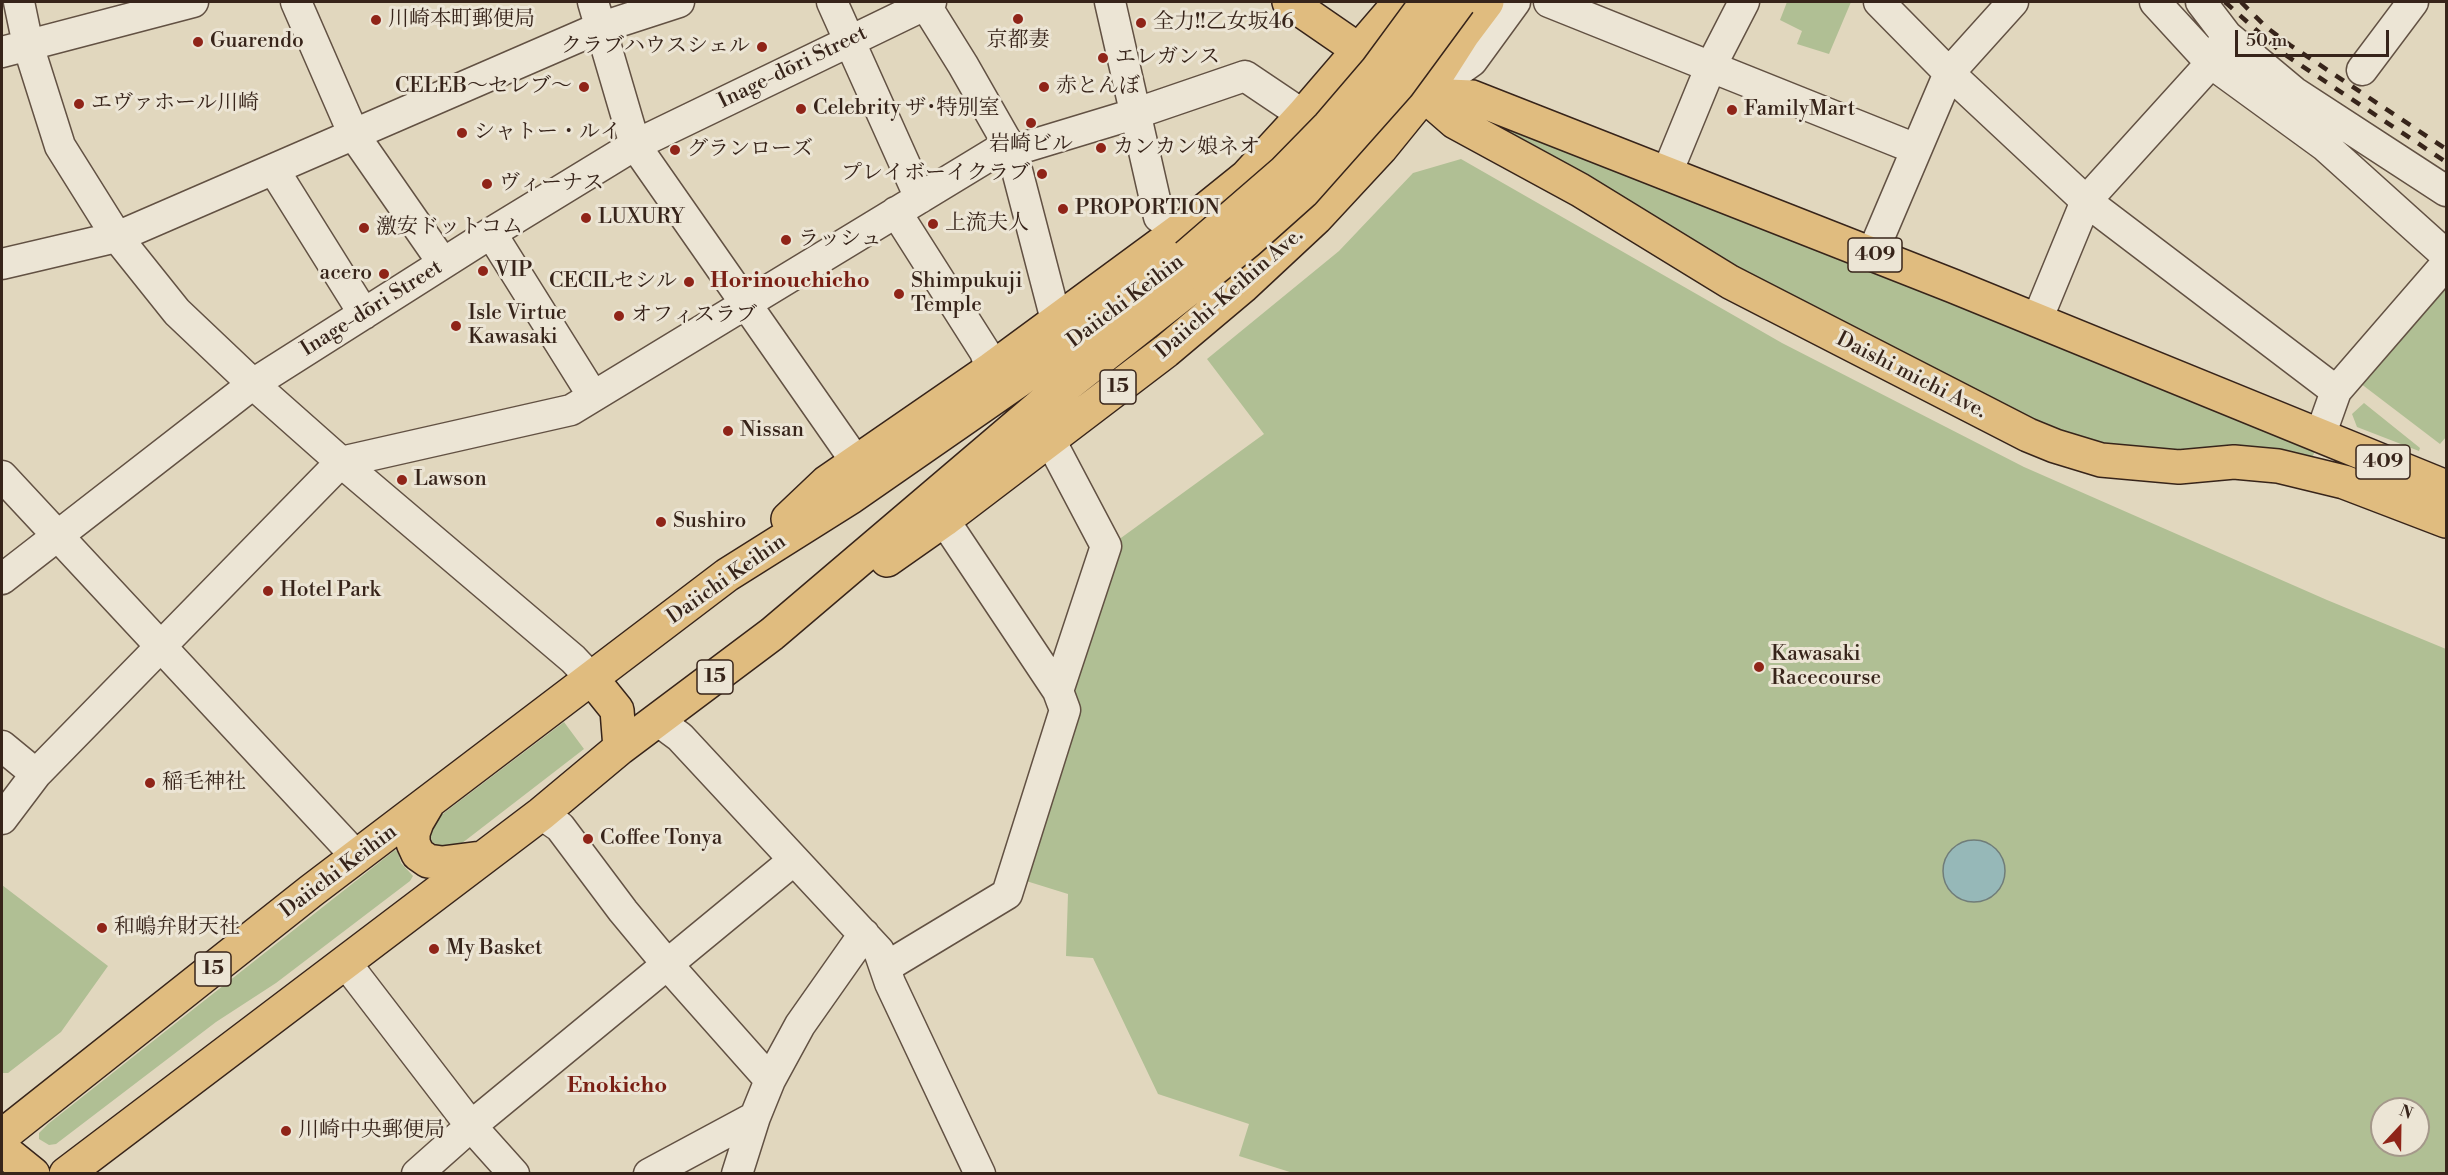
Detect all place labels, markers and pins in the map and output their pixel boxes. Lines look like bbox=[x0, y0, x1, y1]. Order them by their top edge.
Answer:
place label: 川崎本町郵便局 bbox=[388, 7, 535, 33]
place label: 全力!!乙女坂46 bbox=[1153, 10, 1294, 36]
marker: 京都妻 bbox=[1011, 12, 1025, 26]
marker: 川崎本町郵便局 bbox=[369, 13, 383, 27]
marker: 全力!!乙女坂46 bbox=[1134, 16, 1148, 30]
place label: 京都妻 bbox=[987, 28, 1049, 54]
place label: Guarendo bbox=[210, 29, 304, 55]
place label: クラブハウスシェル bbox=[561, 34, 750, 60]
marker: Guarendo bbox=[191, 35, 205, 49]
marker: クラブハウスシェル bbox=[755, 40, 769, 54]
place label: エレガンス bbox=[1115, 45, 1220, 71]
marker: エレガンス bbox=[1096, 51, 1110, 65]
place label: CELEB～セレブ～ bbox=[395, 74, 572, 100]
place label: 赤とんぼ bbox=[1056, 74, 1140, 100]
marker: CELEB～セレブ～ bbox=[577, 80, 591, 94]
marker: 赤とんぼ bbox=[1037, 80, 1051, 94]
place label: エヴァホール川崎 bbox=[91, 91, 259, 117]
place label: Celebrity ザ･特別室 bbox=[813, 96, 999, 122]
marker: エヴァホール川崎 bbox=[72, 97, 86, 111]
place label: FamilyMart bbox=[1744, 97, 1855, 123]
marker: Celebrity ザ･特別室 bbox=[794, 102, 808, 116]
marker: FamilyMart bbox=[1725, 103, 1739, 117]
marker: 岩崎ビル bbox=[1024, 116, 1038, 130]
place label: シャトー・ルイ bbox=[474, 120, 621, 146]
marker: シャトー・ルイ bbox=[455, 126, 469, 140]
place label: 岩崎ビル bbox=[989, 132, 1073, 158]
place label: カンカン娘ネオ bbox=[1113, 135, 1260, 161]
place label: グランローズ bbox=[687, 137, 813, 163]
marker: カンカン娘ネオ bbox=[1094, 141, 1108, 155]
marker: グランローズ bbox=[668, 143, 682, 157]
place label: プレイボーイクラブ bbox=[841, 161, 1030, 187]
marker: プレイボーイクラブ bbox=[1035, 167, 1049, 181]
place label: ヴィーナス bbox=[499, 171, 604, 197]
marker: ヴィーナス bbox=[480, 177, 494, 191]
place label: PROPORTION bbox=[1075, 196, 1220, 222]
marker: PROPORTION bbox=[1056, 202, 1070, 216]
place label: LUXURY bbox=[598, 205, 684, 231]
marker: LUXURY bbox=[579, 211, 593, 225]
place label: 上流夫人 bbox=[945, 211, 1029, 237]
place label: 激安ドットコム bbox=[376, 215, 523, 241]
marker: 上流夫人 bbox=[926, 217, 940, 231]
marker: 激安ドットコム bbox=[357, 221, 371, 235]
place label: ラッシュ bbox=[798, 227, 882, 253]
marker: ラッシュ bbox=[779, 233, 793, 247]
place label: VIP bbox=[495, 258, 532, 284]
place label: acero bbox=[320, 261, 372, 287]
marker: VIP bbox=[476, 264, 490, 278]
marker: acero bbox=[377, 267, 391, 281]
place label: CECILセシル bbox=[549, 269, 677, 295]
place label: Shimpukuji Temple bbox=[911, 269, 1022, 319]
marker: CECILセシル bbox=[682, 275, 696, 289]
marker: Shimpukuji Temple bbox=[892, 287, 906, 301]
place label: Isle Virtue Kawasaki bbox=[468, 301, 567, 351]
place label: オフィスラブ bbox=[631, 303, 757, 329]
marker: オフィスラブ bbox=[612, 309, 626, 323]
marker: Isle Virtue Kawasaki bbox=[449, 319, 463, 333]
place label: Nissan bbox=[740, 418, 804, 444]
marker: Nissan bbox=[721, 424, 735, 438]
place label: Lawson bbox=[414, 467, 487, 493]
marker: Lawson bbox=[395, 473, 409, 487]
place label: Sushiro bbox=[673, 509, 746, 535]
marker: Sushiro bbox=[654, 515, 668, 529]
place label: Hotel Park bbox=[280, 578, 381, 604]
marker: Hotel Park bbox=[261, 584, 275, 598]
place label: Kawasaki Racecourse bbox=[1771, 642, 1881, 692]
marker: Kawasaki Racecourse bbox=[1752, 660, 1766, 674]
place label: 稲毛神社 bbox=[162, 770, 246, 796]
marker: 稲毛神社 bbox=[143, 776, 157, 790]
place label: Coffee Tonya bbox=[600, 826, 722, 852]
marker: Coffee Tonya bbox=[581, 832, 595, 846]
place label: 和嶋弁財天社 bbox=[114, 915, 240, 941]
marker: 和嶋弁財天社 bbox=[95, 921, 109, 935]
place label: My Basket bbox=[446, 936, 543, 962]
marker: My Basket bbox=[427, 942, 441, 956]
place label: 川崎中央郵便局 bbox=[298, 1118, 445, 1144]
marker: 川崎中央郵便局 bbox=[279, 1124, 293, 1138]

